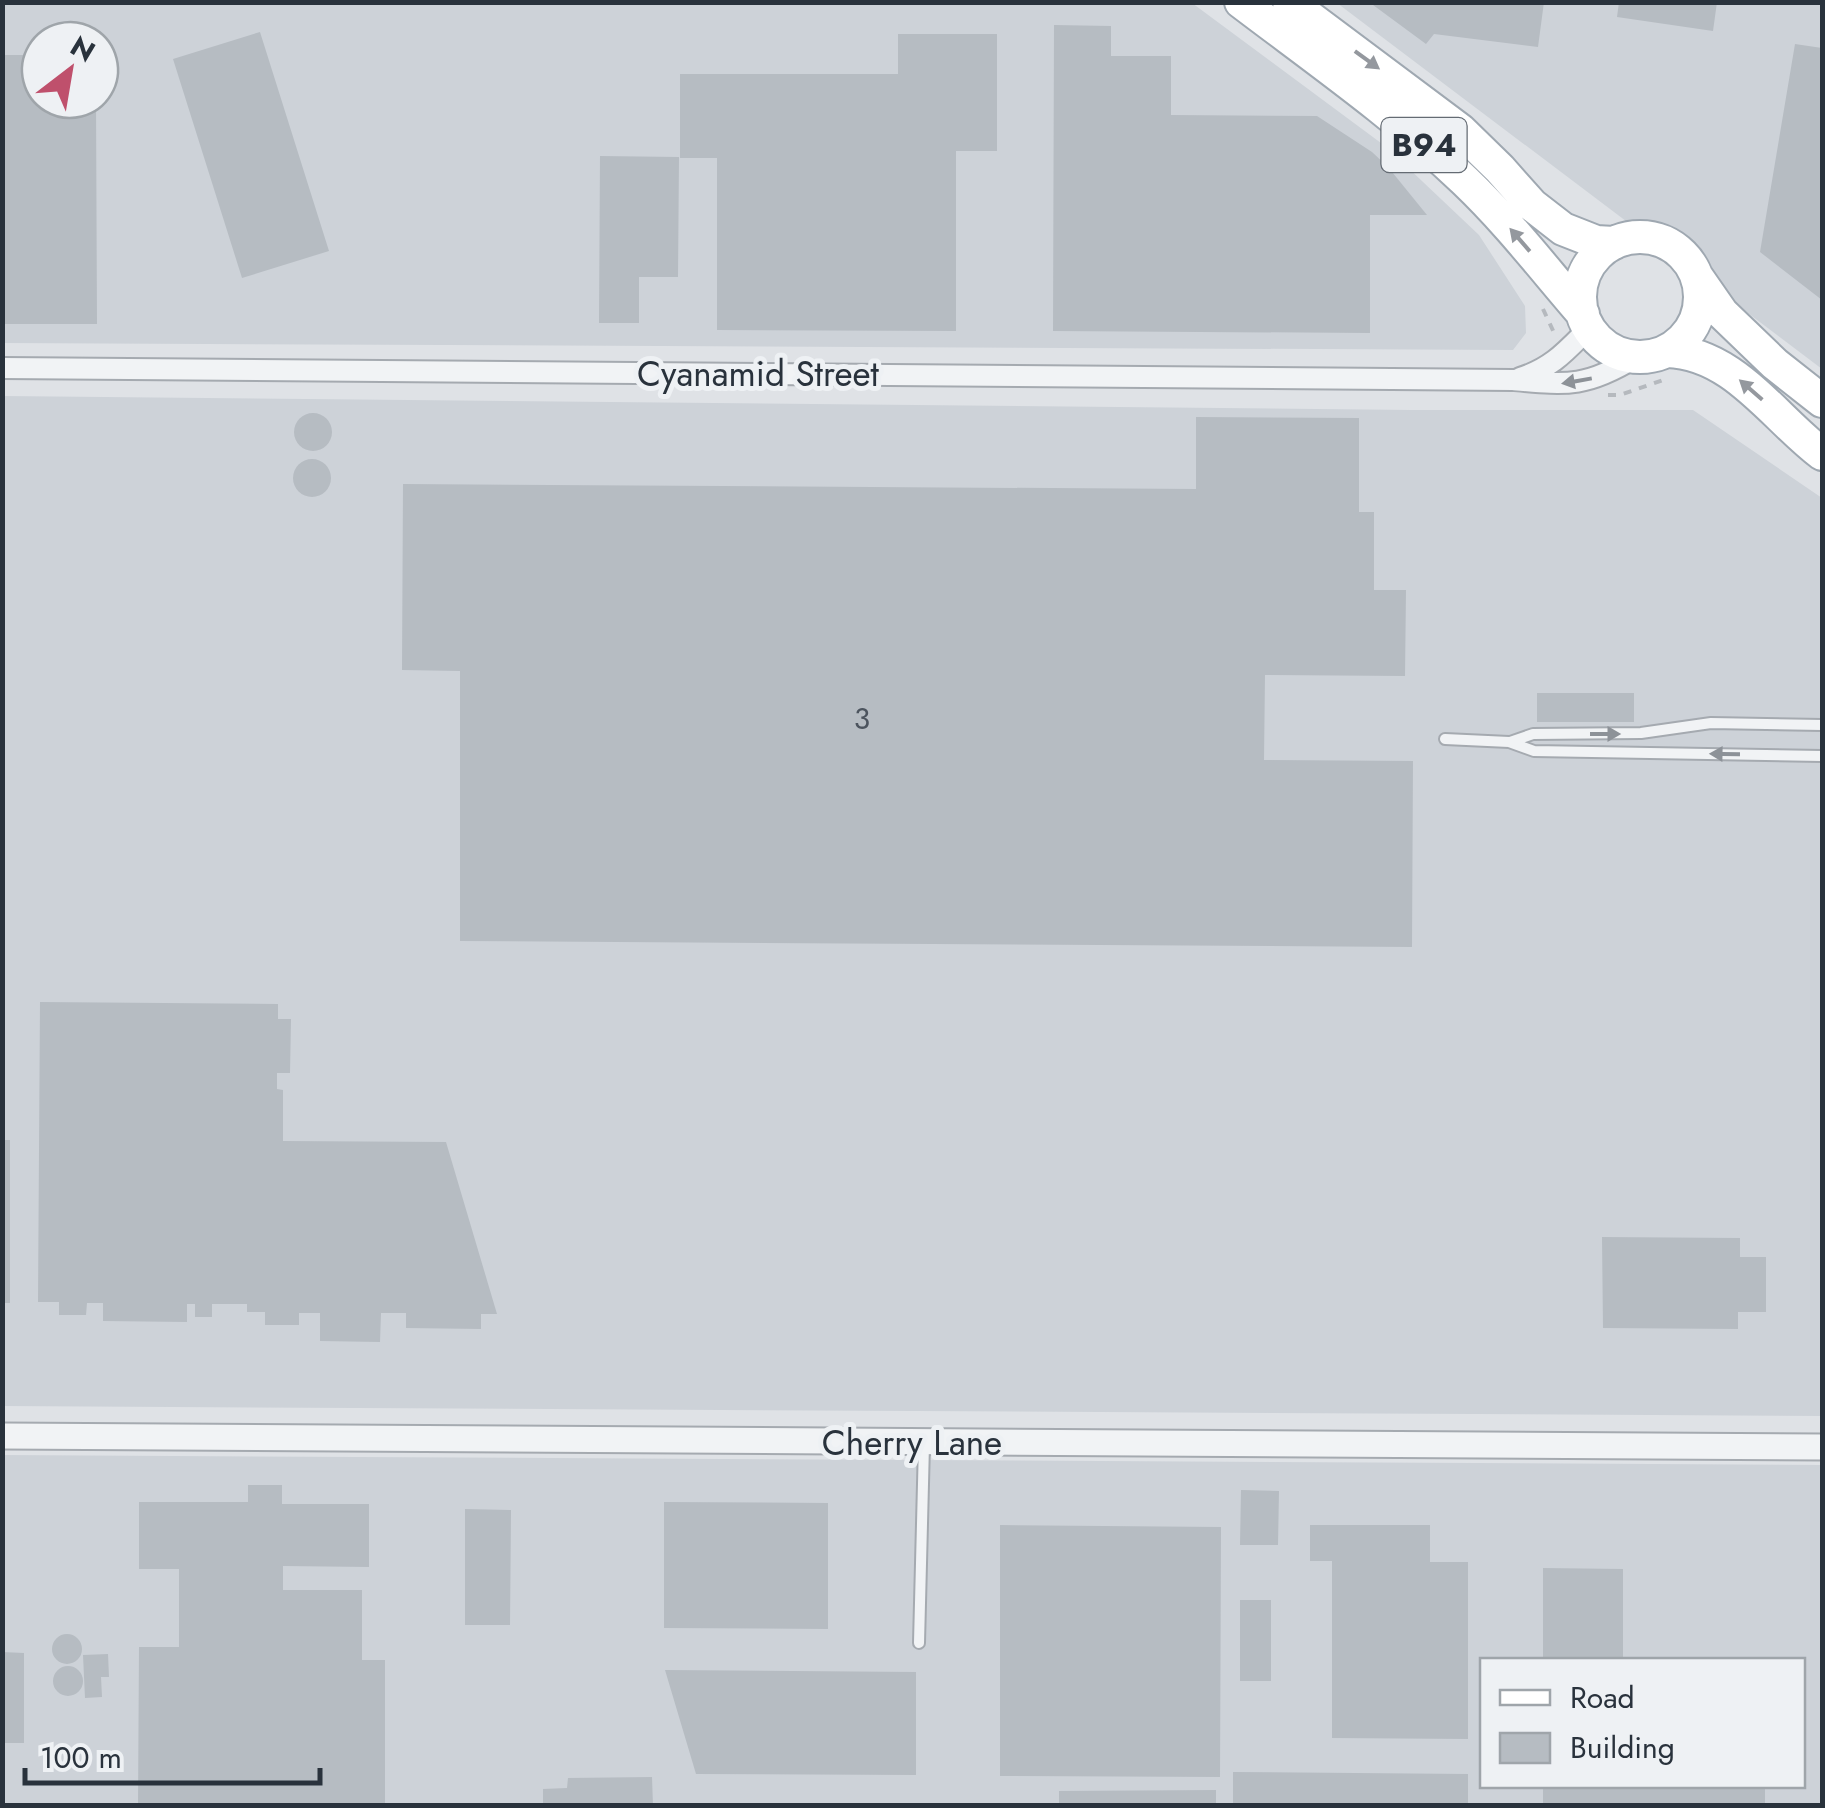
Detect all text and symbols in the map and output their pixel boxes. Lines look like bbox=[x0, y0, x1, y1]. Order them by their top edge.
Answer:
north arrow bbox=[20, 20, 120, 120]
text: N bbox=[63, 26, 103, 72]
one-way arrow bbox=[1354, 50, 1381, 70]
road number: B94 bbox=[1382, 118, 1466, 172]
one-way arrow bbox=[1509, 227, 1531, 252]
street label: Cyanamid Street bbox=[637, 349, 879, 399]
one-way arrow bbox=[1561, 374, 1592, 389]
one-way arrow bbox=[1739, 380, 1764, 402]
house number: 3 bbox=[854, 697, 870, 740]
one-way arrow bbox=[1590, 726, 1622, 742]
one-way arrow bbox=[1709, 746, 1741, 762]
street label: Cherry Lane bbox=[822, 1418, 1002, 1468]
legend bbox=[1480, 1658, 1805, 1788]
text: Road bbox=[1570, 1676, 1635, 1719]
scale bar bbox=[25, 1723, 320, 1785]
text: Building bbox=[1570, 1726, 1675, 1769]
text: 100 m bbox=[40, 1736, 122, 1779]

